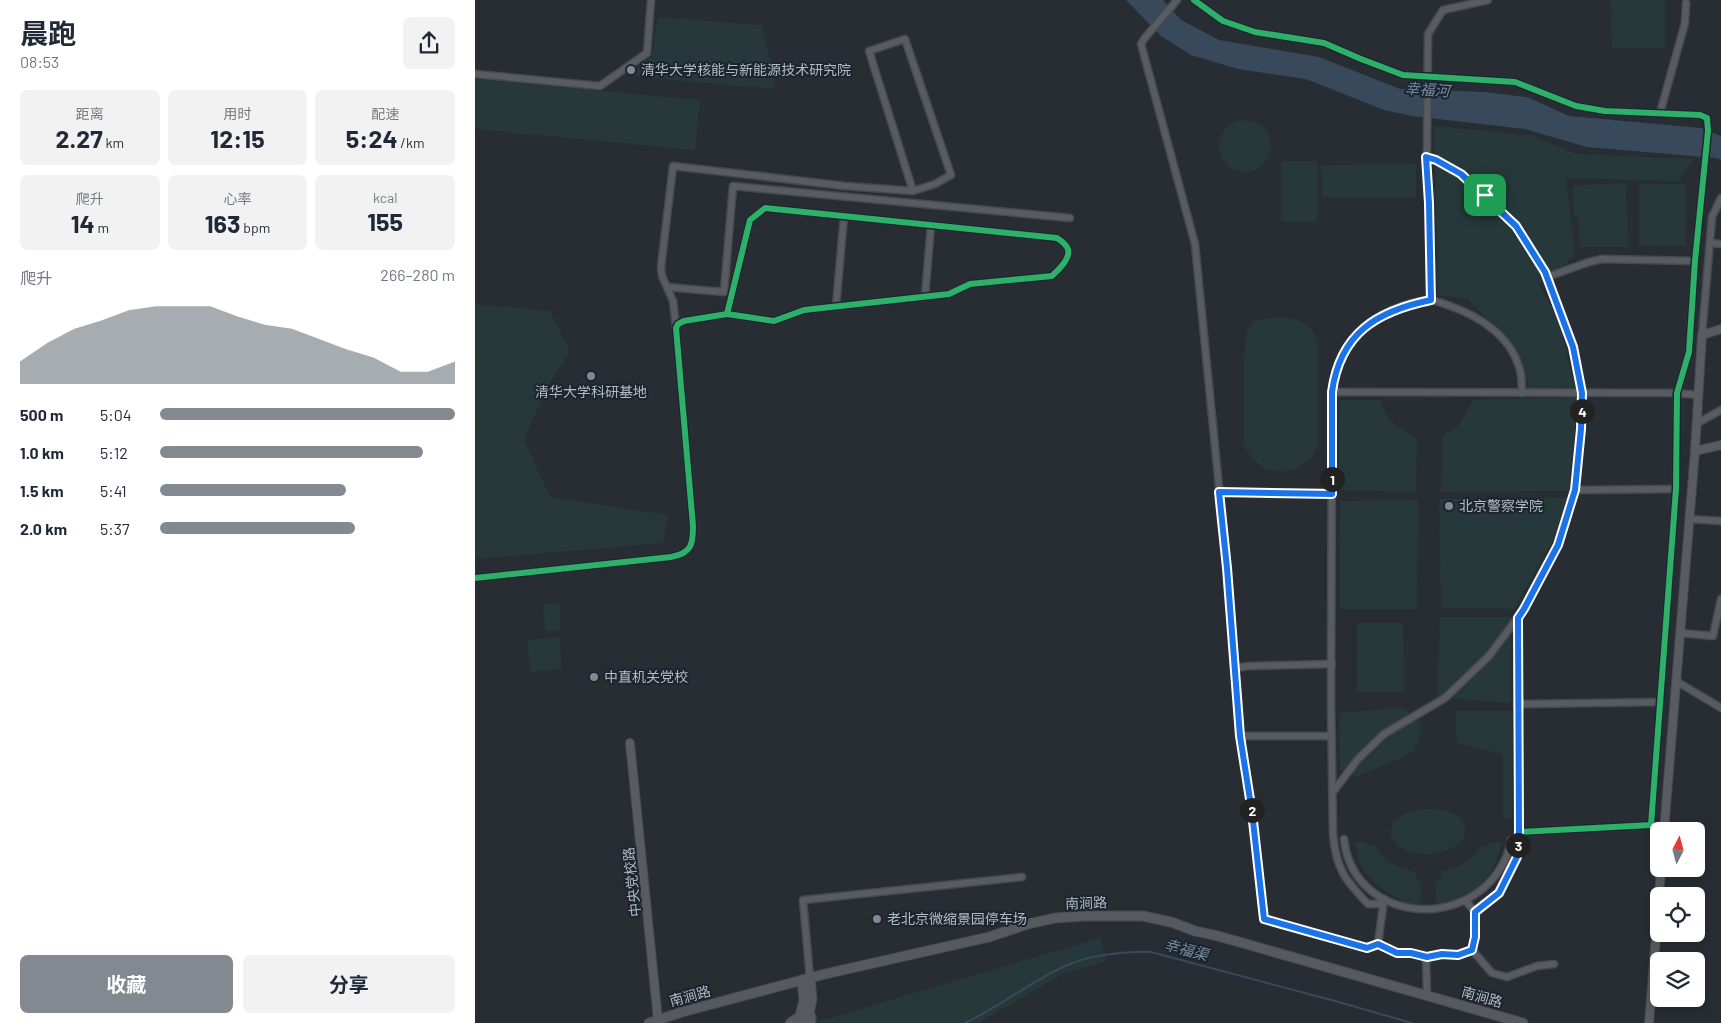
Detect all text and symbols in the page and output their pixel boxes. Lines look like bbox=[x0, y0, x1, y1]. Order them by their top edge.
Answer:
text: 晨跑 bbox=[20, 16, 76, 50]
button: share bbox=[403, 17, 455, 69]
text: 08:53 bbox=[20, 52, 59, 71]
place label: 清华大学核能与新能源技术研究院 bbox=[641, 61, 851, 78]
marker: 清华大学核能与新能源技术研究院 bbox=[625, 64, 637, 76]
water label: 幸福河 bbox=[1404, 78, 1453, 100]
text: 距离 bbox=[76, 105, 104, 122]
text: 用时 bbox=[223, 105, 251, 122]
text: 配速 bbox=[371, 105, 399, 122]
text: 2.27 bbox=[56, 123, 103, 153]
text: 12:15 bbox=[210, 123, 265, 153]
text: 5:24 bbox=[346, 123, 398, 153]
text: km bbox=[103, 134, 124, 151]
text: /km bbox=[398, 134, 425, 151]
pin bbox=[1464, 174, 1506, 216]
icon: arrive bbox=[1471, 181, 1499, 209]
text: kcal bbox=[373, 189, 397, 206]
text: 爬升 bbox=[76, 190, 104, 207]
text: 心率 bbox=[223, 190, 251, 207]
text: 155 bbox=[367, 206, 403, 236]
text: 14 bbox=[71, 208, 95, 238]
text: 163 bbox=[205, 208, 241, 238]
text: m bbox=[95, 219, 109, 236]
text: bpm bbox=[241, 219, 270, 236]
text: 266–280 m bbox=[380, 265, 455, 284]
text: 爬升 bbox=[20, 268, 52, 287]
marker: 清华大学科研基地 bbox=[585, 370, 597, 382]
place label: 清华大学科研基地 bbox=[535, 383, 647, 400]
pin: 4 bbox=[1569, 398, 1595, 424]
text: 4 bbox=[1578, 403, 1587, 420]
text: 500 m bbox=[20, 405, 63, 424]
text: 5:04 bbox=[100, 405, 132, 424]
text: 1.0 km bbox=[20, 443, 64, 462]
text: 5:12 bbox=[100, 443, 128, 462]
pin: 1 bbox=[1319, 466, 1345, 492]
text: 1 bbox=[1330, 471, 1335, 488]
text: 1.5 km bbox=[20, 481, 64, 500]
text: 5:41 bbox=[100, 481, 127, 500]
place label: 北京警察学院 bbox=[1459, 497, 1543, 514]
marker: 北京警察学院 bbox=[1443, 500, 1455, 512]
text: 2.0 km bbox=[20, 519, 67, 538]
text: 5:37 bbox=[100, 519, 129, 538]
place label: 中直机关党校 bbox=[604, 668, 688, 685]
marker: 中直机关党校 bbox=[588, 671, 600, 683]
pin: 2 bbox=[1239, 798, 1265, 822]
text: 2 bbox=[1249, 802, 1256, 819]
north arrow bbox=[1650, 822, 1705, 878]
map controls bbox=[1650, 822, 1705, 1007]
pin: 3 bbox=[1505, 832, 1531, 858]
text: 3 bbox=[1515, 837, 1522, 854]
street label: 中央党校路 bbox=[619, 846, 644, 918]
button: locate bbox=[1650, 887, 1705, 942]
street label: 南涧路 bbox=[1065, 893, 1107, 912]
place label: 老北京微缩景园停车场 bbox=[887, 910, 1027, 927]
marker: 老北京微缩景园停车场 bbox=[871, 913, 883, 925]
water label: 幸福渠 bbox=[1162, 935, 1212, 964]
button: layers bbox=[1650, 952, 1705, 1007]
button: 收藏 bbox=[20, 955, 233, 1013]
button: 分享 bbox=[243, 955, 455, 1013]
street label: 南涧路 bbox=[667, 982, 712, 1009]
street label: 南涧路 bbox=[1460, 983, 1505, 1010]

